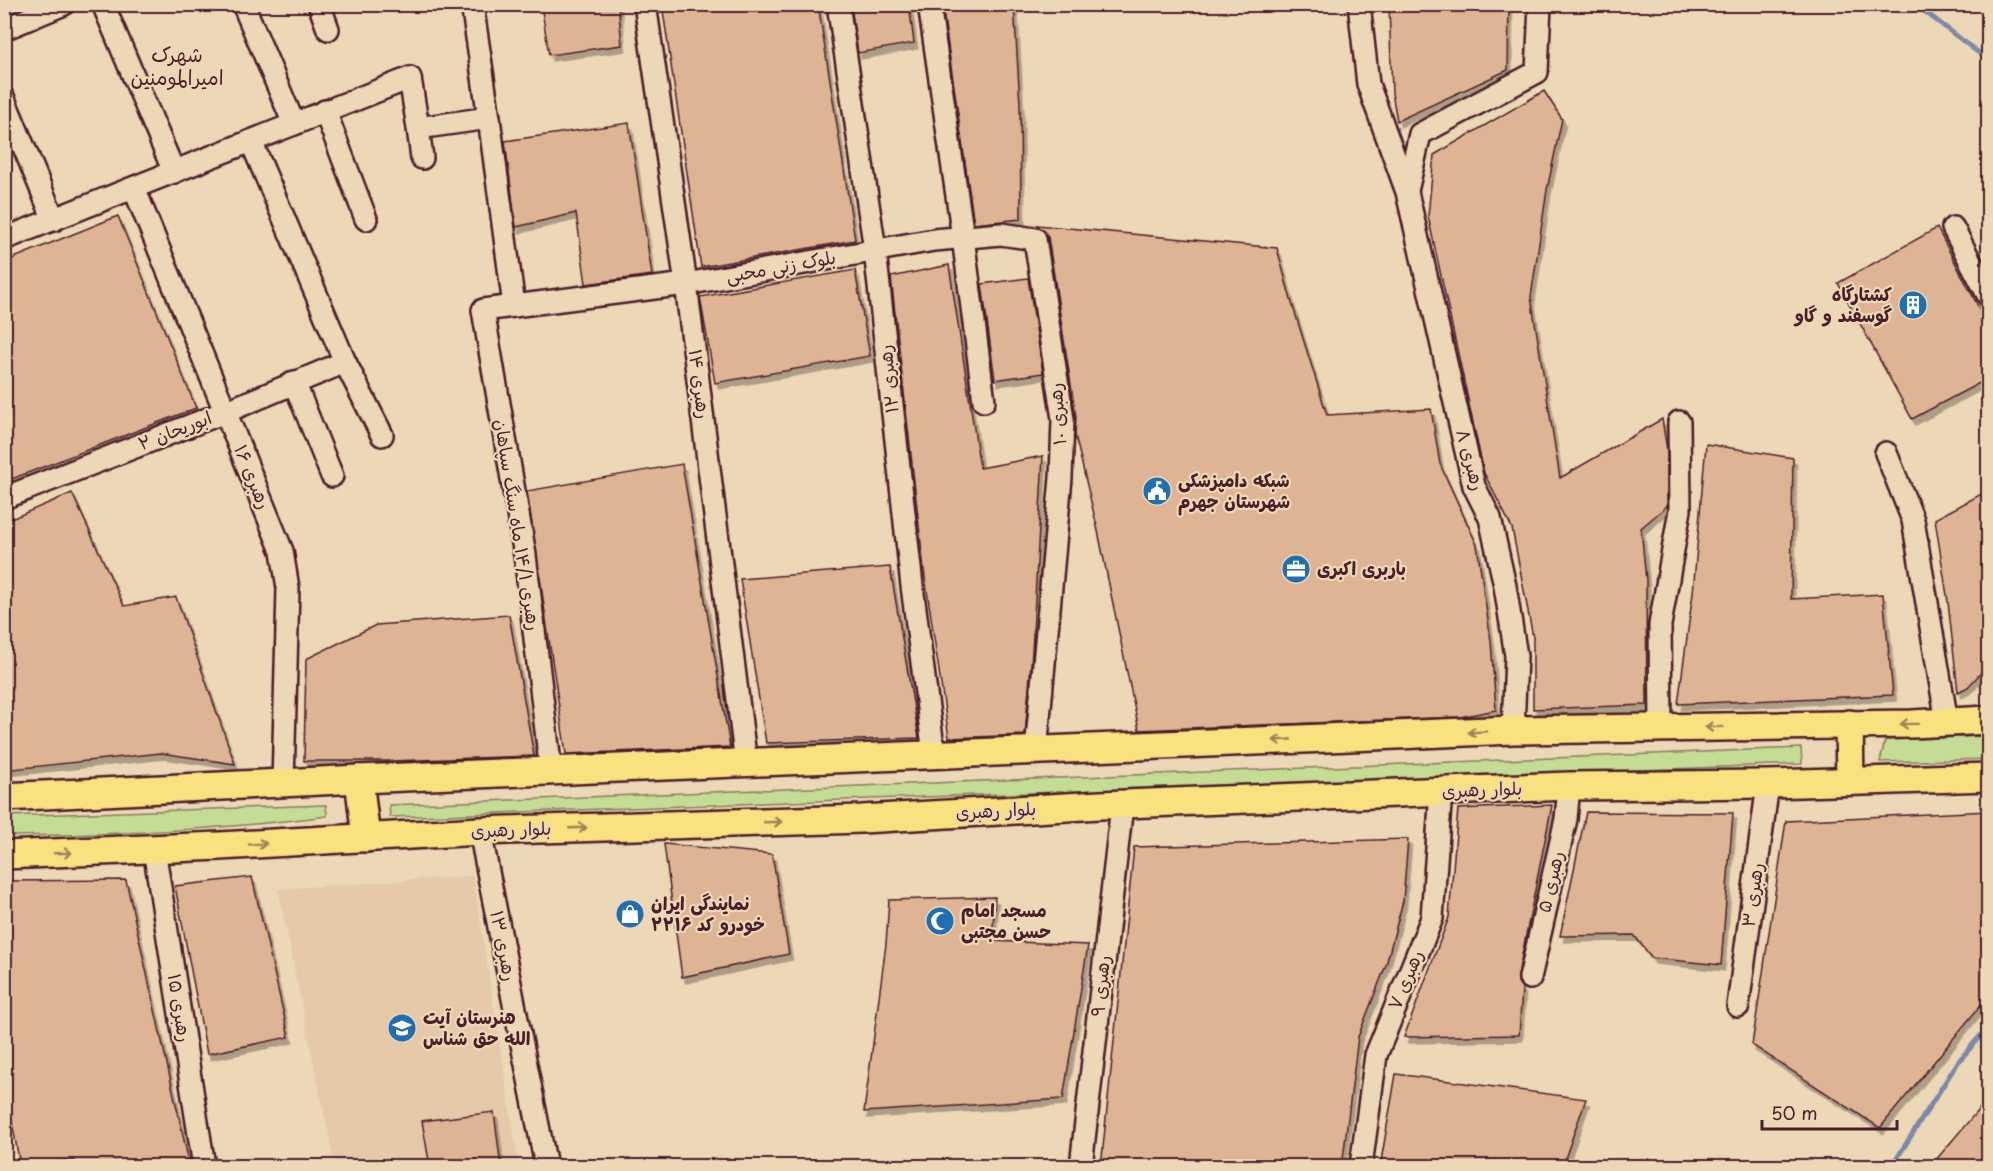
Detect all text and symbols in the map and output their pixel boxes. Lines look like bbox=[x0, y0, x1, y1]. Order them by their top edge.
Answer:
district label: شهرک امیرالمومنین bbox=[130, 39, 224, 92]
street label: بلوک زنی محبی bbox=[724, 243, 838, 288]
place label: کشتارگاه گوسفند و گاو bbox=[1793, 280, 1892, 328]
building icon: کشتارگاه گوسفند و گاو bbox=[1897, 289, 1929, 321]
street label: رهبری ۱۲ bbox=[870, 344, 905, 415]
street label: رهبری ۱۴ bbox=[683, 347, 718, 420]
street label: رهبری ۱۰ bbox=[1041, 382, 1072, 446]
street label: ابوریحان ۲ bbox=[134, 403, 215, 456]
street label: رهبری ۱۴/۱ ماه سنگ سپاهان bbox=[488, 417, 549, 632]
street label: رهبری ۸ bbox=[1450, 426, 1493, 493]
street label: رهبری ۱۶ bbox=[228, 440, 279, 513]
place label: شبکه دامپزشکی شهرستان جهرم bbox=[1178, 466, 1290, 516]
public building icon: شبکه دامپزشکی شهرستان جهرم bbox=[1141, 475, 1173, 507]
office icon: باربری اکبری bbox=[1280, 553, 1312, 585]
place label: باربری اکبری bbox=[1317, 554, 1406, 581]
one-way arrow bbox=[1900, 718, 1920, 730]
one-way arrow bbox=[1705, 721, 1725, 733]
one-way arrow bbox=[1468, 726, 1488, 737]
one-way arrow bbox=[1273, 735, 1293, 746]
street label: بلوار رهبری bbox=[1441, 774, 1523, 803]
street label: بلوار رهبری bbox=[955, 794, 1037, 825]
street label: بلوار رهبری bbox=[470, 814, 552, 843]
one-way arrow bbox=[763, 816, 783, 827]
one-way arrow bbox=[568, 822, 588, 833]
one-way arrow bbox=[247, 838, 267, 849]
one-way arrow bbox=[52, 847, 72, 858]
street label: رهبری ۵ bbox=[1529, 848, 1570, 915]
street label: رهبری ۳ bbox=[1734, 861, 1769, 929]
place label: نمایندگی ایران خودرو کد ۲۲۱۶ bbox=[651, 889, 765, 937]
place label: مسجد امام حسن مجتبی bbox=[961, 896, 1051, 944]
shop icon: نمایندگی ایران خودرو کد ۲۲۱۶ bbox=[614, 898, 646, 930]
mosque icon: مسجد امام حسن مجتبی bbox=[924, 905, 956, 937]
street label: رهبری ۱۳ bbox=[484, 908, 525, 983]
street label: رهبری ۷ bbox=[1380, 945, 1429, 1014]
street label: رهبری ۹ bbox=[1083, 954, 1116, 1018]
street label: رهبری ۱۵ bbox=[162, 972, 199, 1044]
place label: هنرستان آیت الله حق شناس bbox=[423, 1003, 530, 1051]
school or university icon: هنرستان آیت الله حق شناس bbox=[386, 1012, 418, 1044]
scale bar bbox=[1762, 1093, 1897, 1131]
text: 50 m bbox=[1771, 1099, 1818, 1126]

